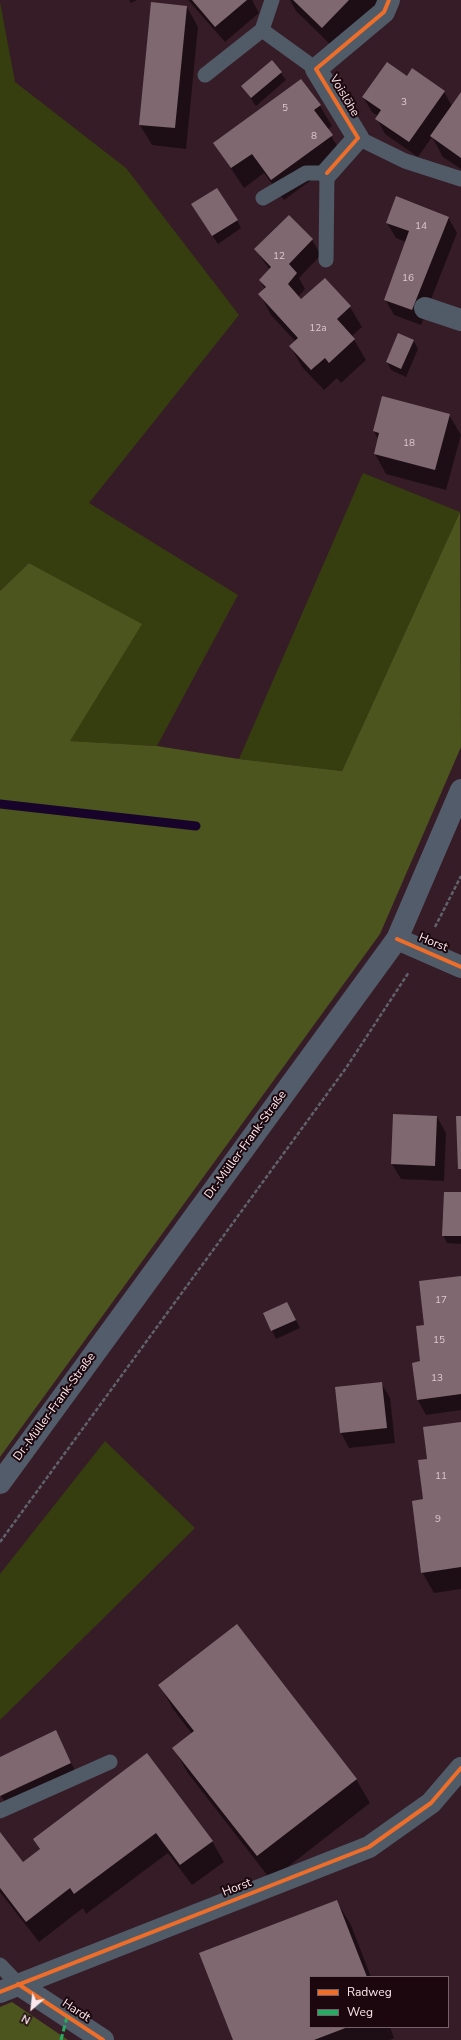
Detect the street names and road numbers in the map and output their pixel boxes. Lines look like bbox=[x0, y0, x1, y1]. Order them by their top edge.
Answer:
street label: Voislöhe bbox=[326, 73, 362, 119]
street label: Horst bbox=[416, 931, 450, 955]
street label: Dr.-Müller-Frank-Straße bbox=[202, 1088, 290, 1202]
street label: Dr.-Müller-Frank-Straße bbox=[11, 1350, 99, 1464]
street label: Horst bbox=[220, 1876, 254, 1900]
street label: Hardt bbox=[59, 1997, 93, 2025]

